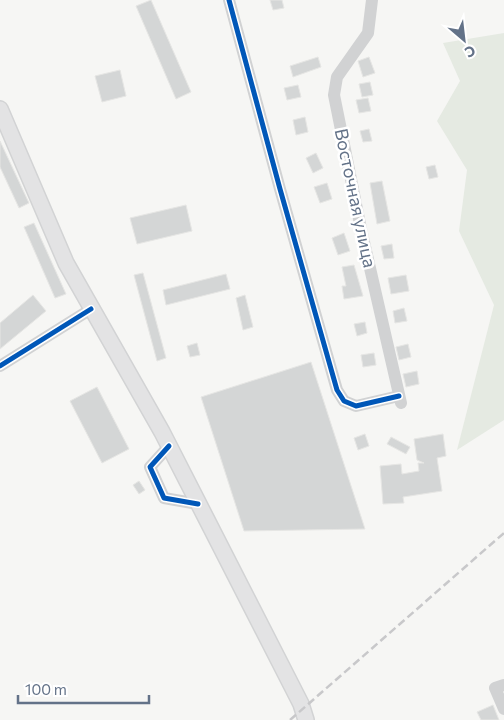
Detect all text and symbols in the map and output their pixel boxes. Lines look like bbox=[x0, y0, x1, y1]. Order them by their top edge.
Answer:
north arrow bbox=[439, 15, 489, 65]
text: С bbox=[462, 42, 479, 62]
street label: Восточная улица bbox=[330, 126, 381, 269]
scale bar bbox=[18, 672, 149, 704]
text: 100 m bbox=[25, 680, 67, 698]

